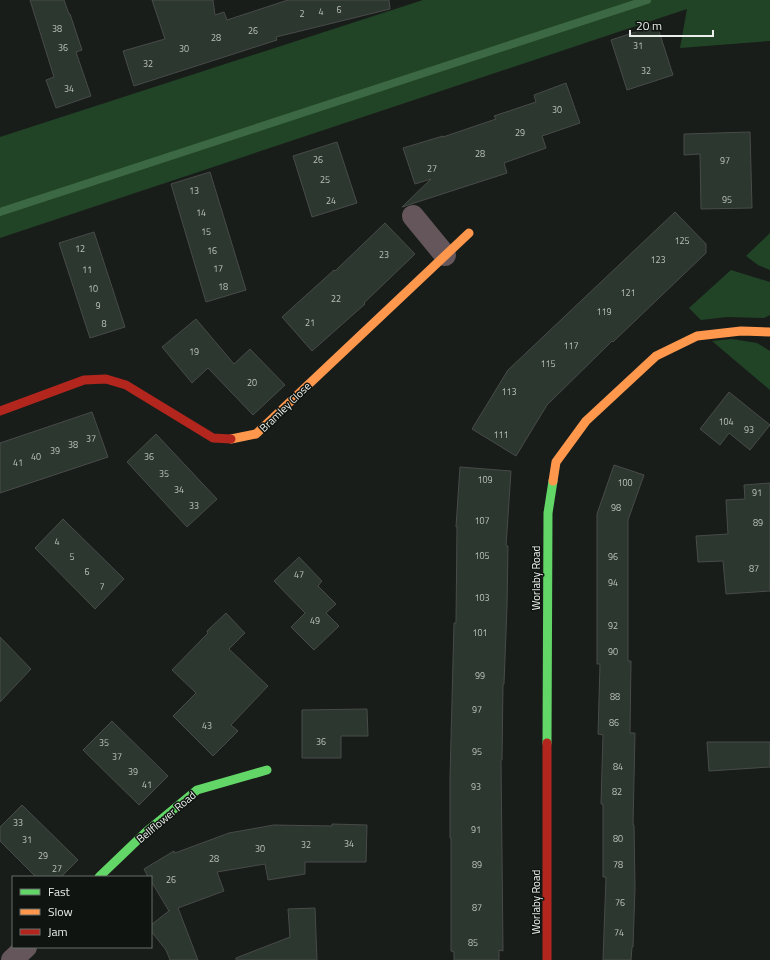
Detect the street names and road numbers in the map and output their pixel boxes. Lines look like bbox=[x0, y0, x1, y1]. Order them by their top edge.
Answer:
street label: Bramley Close bbox=[256, 378, 315, 436]
street label: Worlaby Road bbox=[528, 546, 544, 610]
street label: Bellflower Road bbox=[133, 787, 199, 847]
street label: Worlaby Road bbox=[528, 870, 544, 934]

